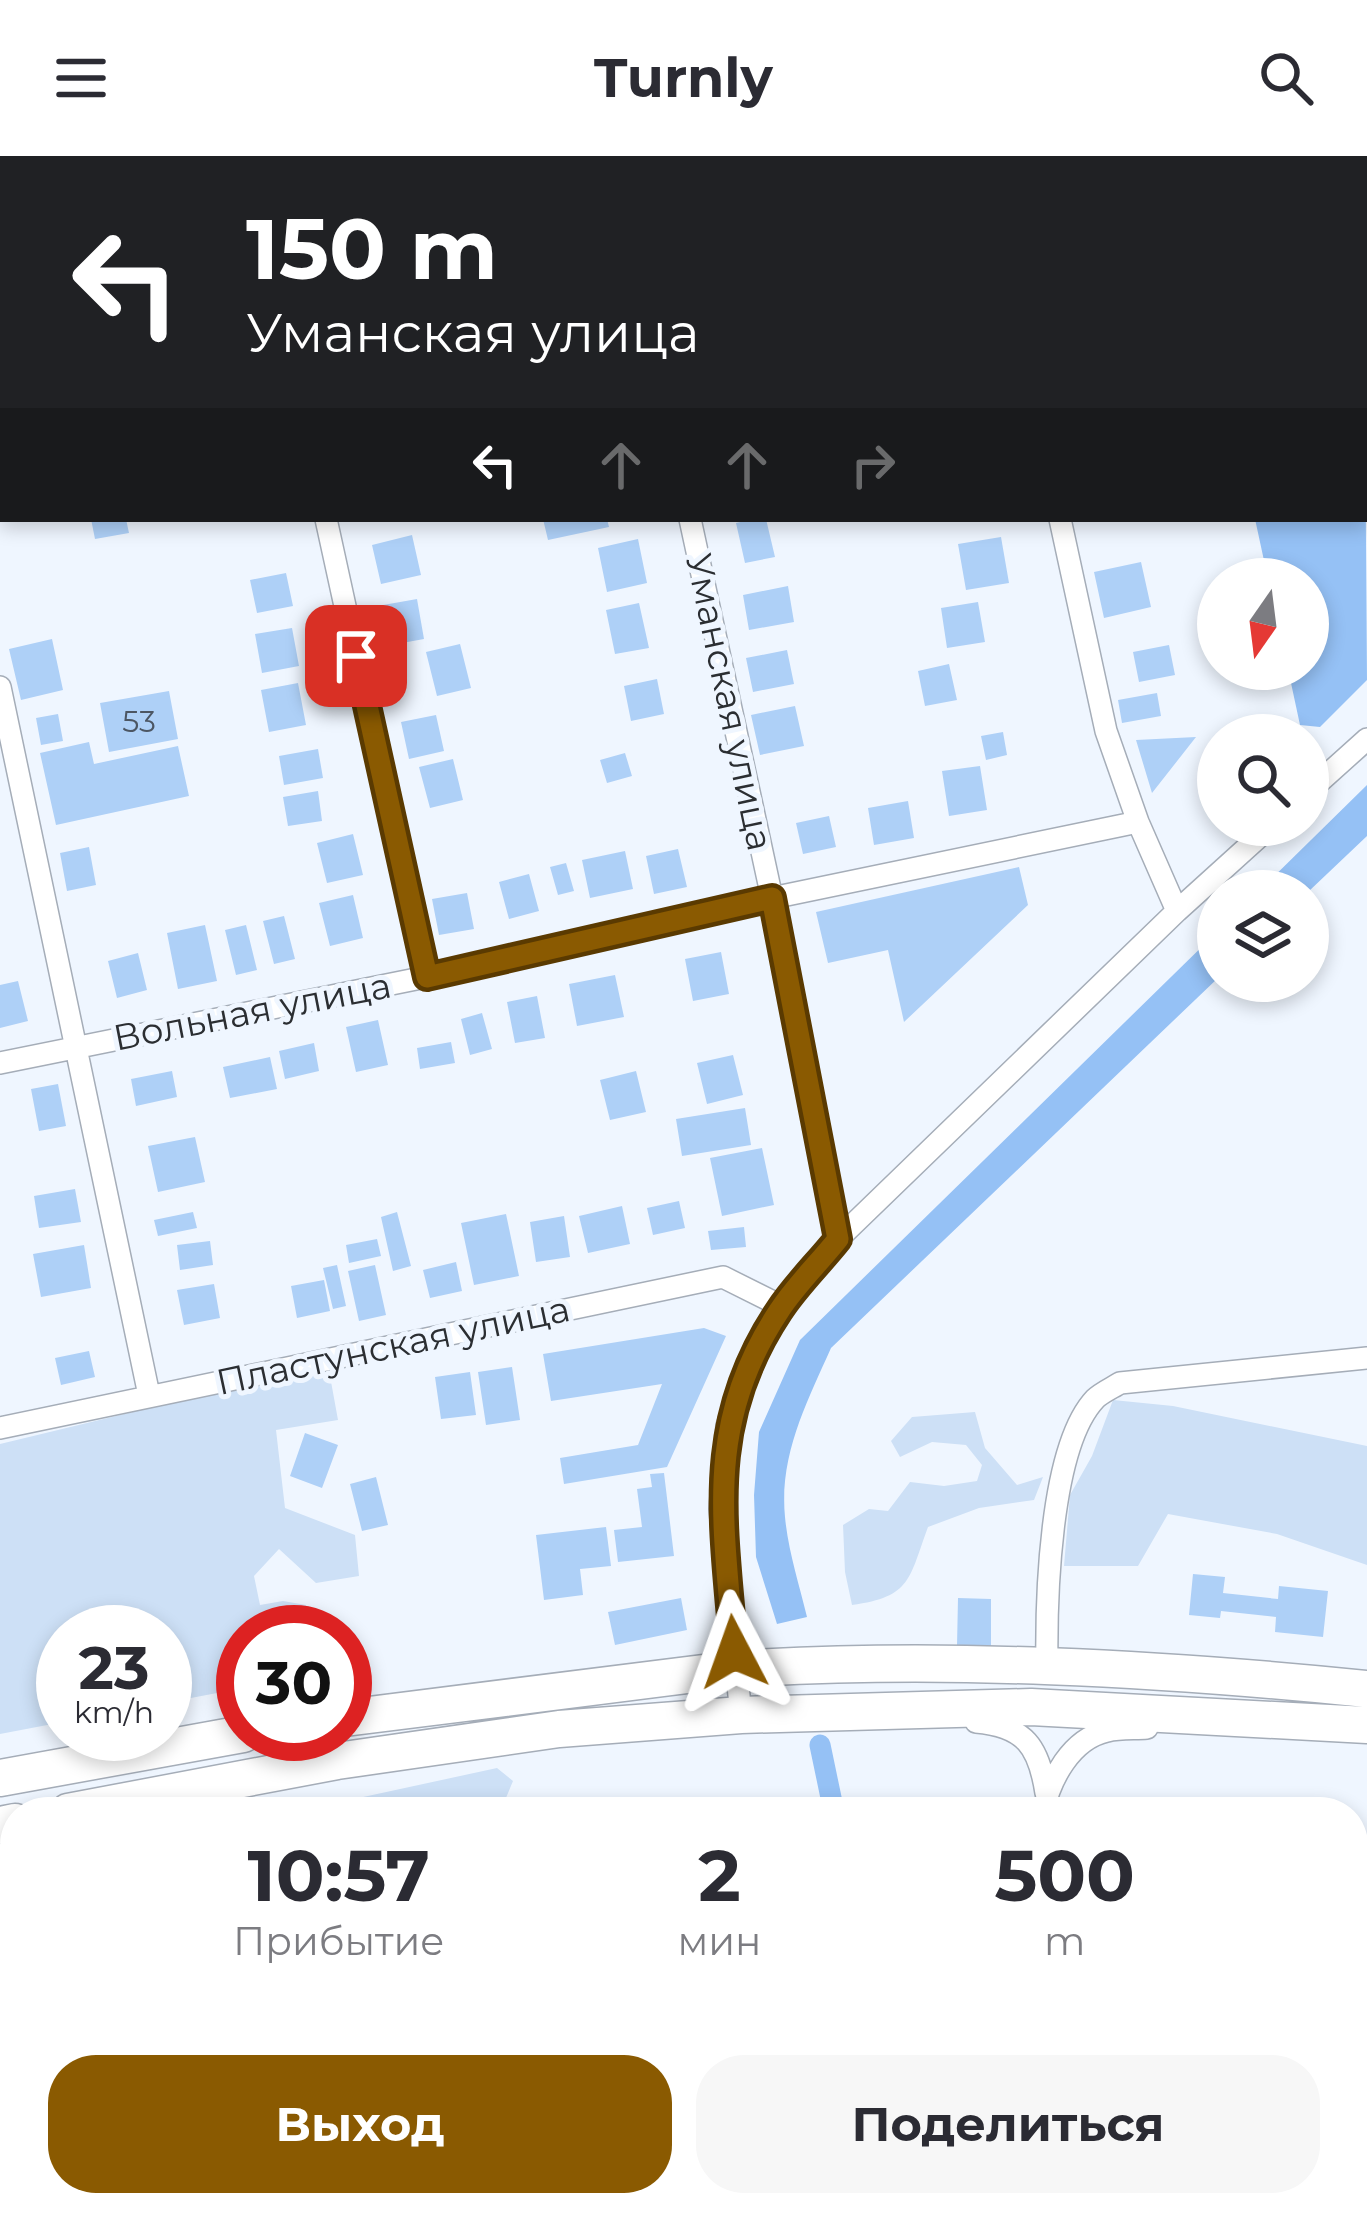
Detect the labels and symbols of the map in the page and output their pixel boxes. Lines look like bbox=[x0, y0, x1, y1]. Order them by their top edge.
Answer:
street label: Уманская улица bbox=[677, 550, 783, 854]
north arrow bbox=[1197, 558, 1329, 690]
pin bbox=[305, 605, 407, 707]
house number: 53 bbox=[122, 703, 156, 740]
street label: Вольная улица bbox=[110, 963, 394, 1059]
street label: Пластунская улица bbox=[212, 1286, 574, 1404]
position arrow bbox=[671, 1589, 797, 1715]
speed limit sign: 30 bbox=[216, 1605, 372, 1761]

